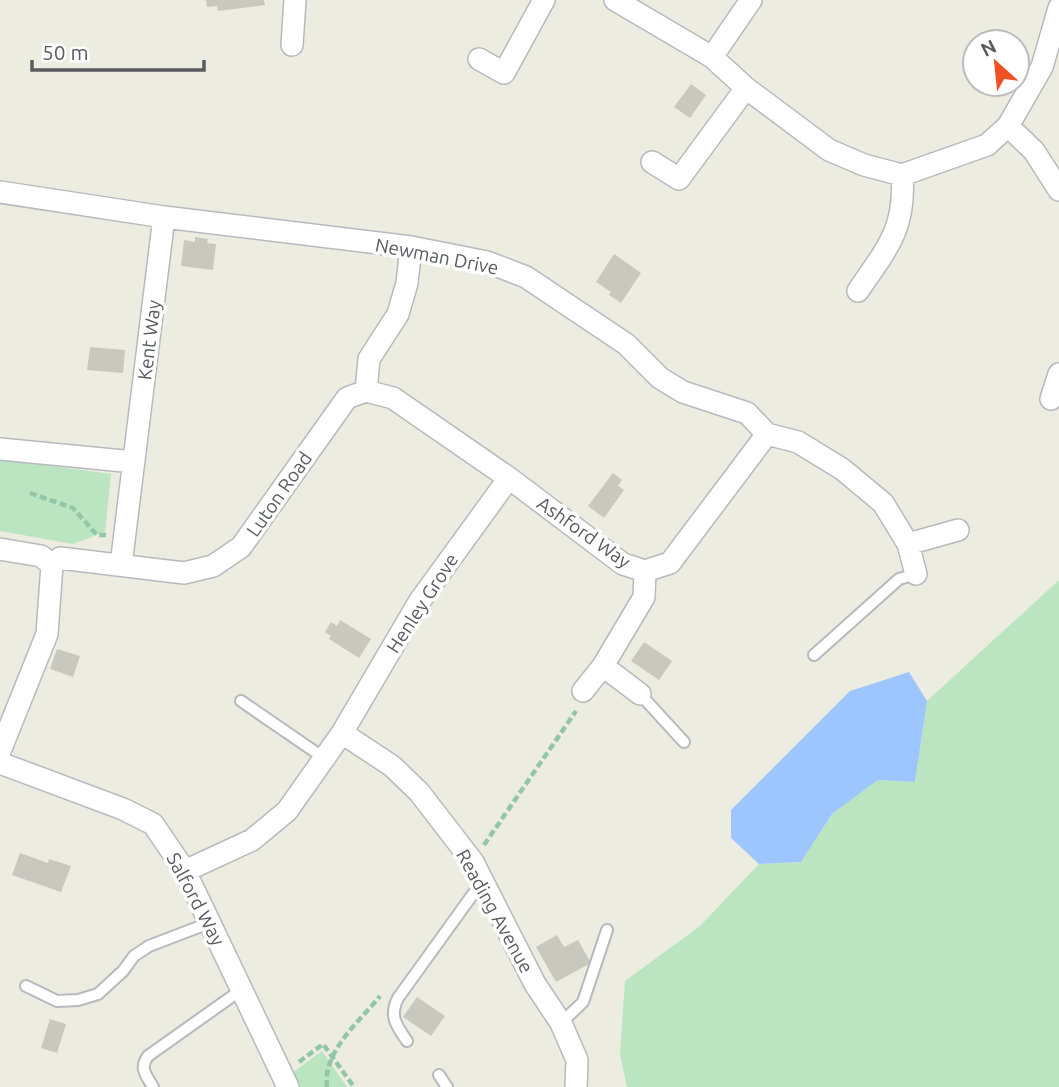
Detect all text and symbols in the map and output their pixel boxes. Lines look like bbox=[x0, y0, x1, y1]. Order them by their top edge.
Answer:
scale bar bbox=[32, 28, 203, 72]
north arrow bbox=[961, 28, 1031, 98]
text: N bbox=[977, 35, 1000, 61]
text: 50 m bbox=[42, 40, 89, 64]
street label: Newman Drive bbox=[374, 233, 500, 279]
street label: Kent Way bbox=[133, 299, 165, 381]
street label: Luton Road bbox=[242, 448, 316, 540]
street label: Ashford Way bbox=[533, 492, 635, 572]
street label: Henley Grove bbox=[382, 549, 462, 657]
street label: Reading Avenue bbox=[452, 845, 538, 977]
street label: Salford Way bbox=[162, 849, 230, 949]

